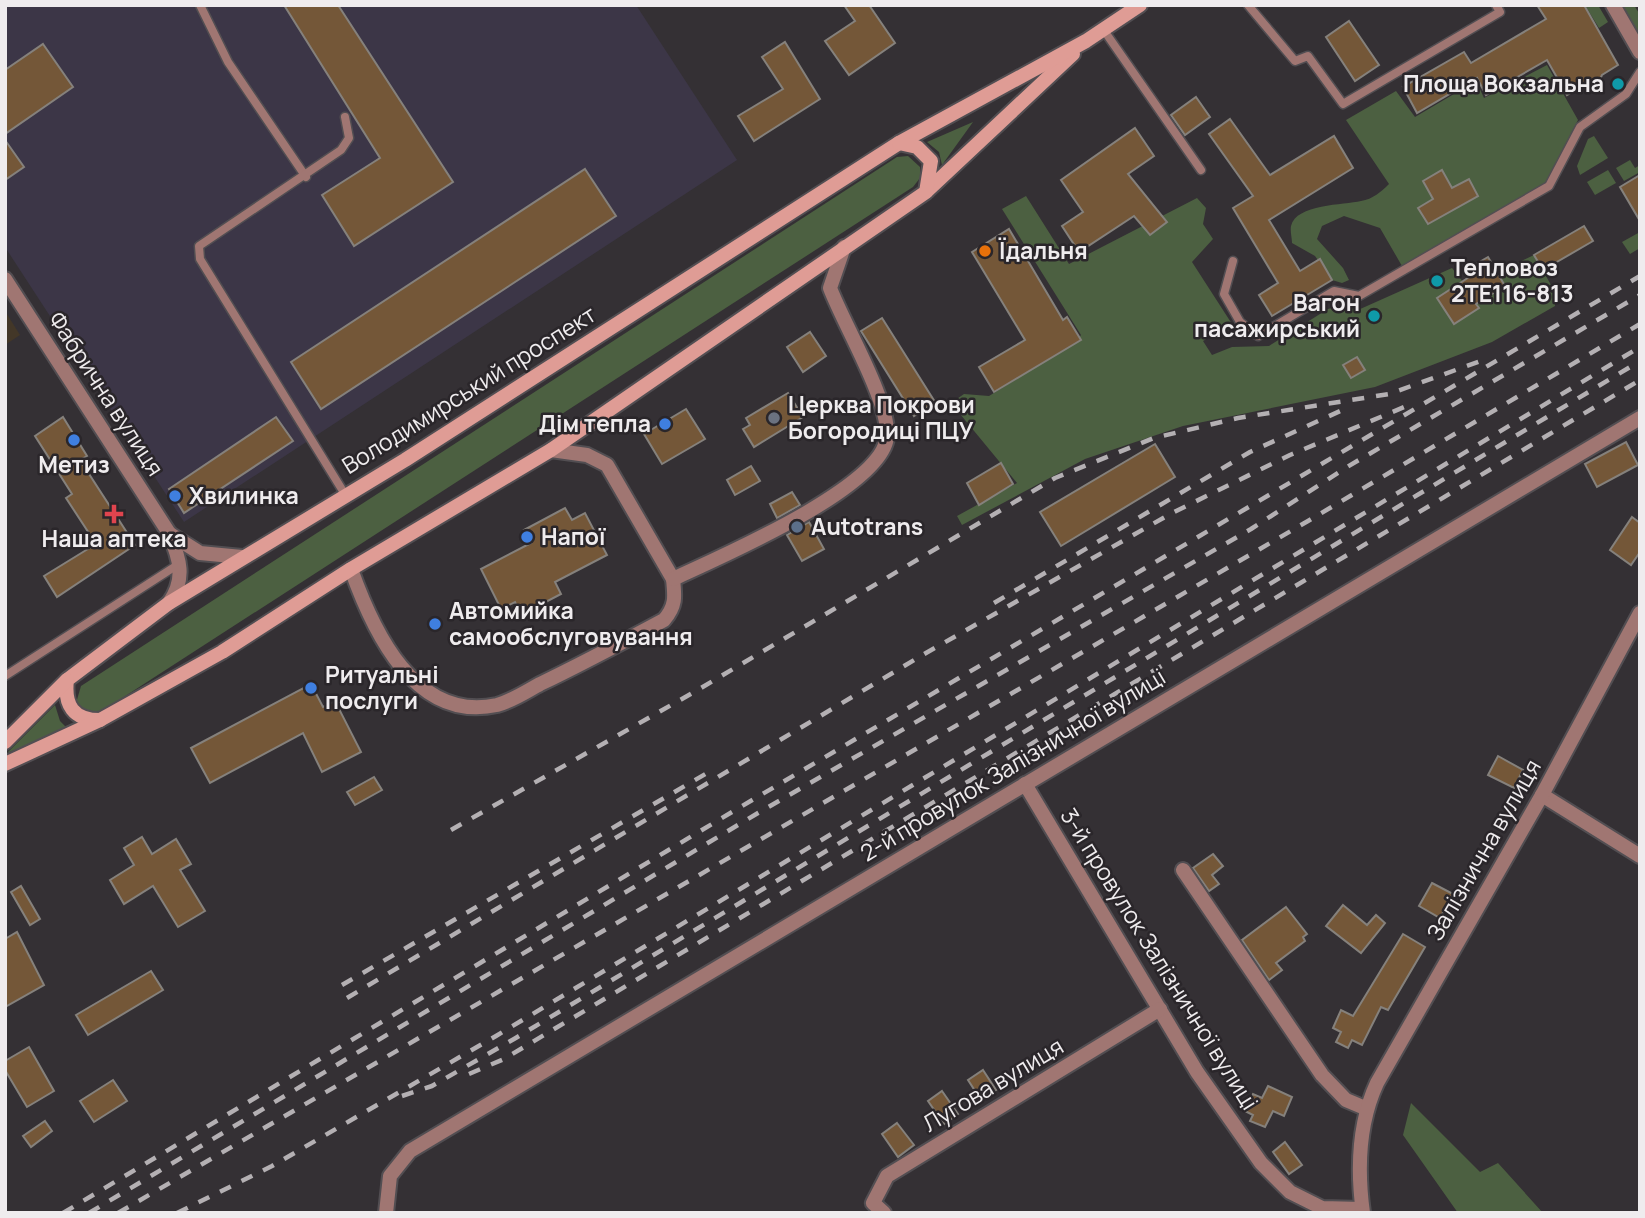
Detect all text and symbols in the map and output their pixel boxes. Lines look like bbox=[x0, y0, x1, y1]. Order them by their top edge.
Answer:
place label: Площа Вокзальна bbox=[1403, 67, 1604, 99]
marker: Площа Вокзальна bbox=[1610, 76, 1626, 92]
place label: Їдальня bbox=[998, 234, 1088, 266]
marker: Їдальня bbox=[977, 243, 993, 259]
place label: Тепловоз 2ТЕ116-813 bbox=[1451, 251, 1574, 309]
marker: Тепловоз 2ТЕ116-813 bbox=[1429, 273, 1445, 289]
place label: Вагон пасажирський bbox=[1194, 286, 1360, 344]
street label: Володимирський проспект bbox=[335, 298, 602, 481]
street label: Фабрична вулиця bbox=[42, 305, 172, 482]
marker: Вагон пасажирський bbox=[1366, 308, 1382, 324]
place label: Церква Покрови Богородиці ПЦУ bbox=[788, 388, 975, 446]
place label: Дім тепла bbox=[539, 407, 651, 439]
marker: Церква Покрови Богородиці ПЦУ bbox=[766, 410, 782, 426]
marker: Дім тепла bbox=[657, 416, 673, 432]
marker: Метиз bbox=[66, 432, 82, 448]
place label: Метиз bbox=[38, 448, 110, 480]
place label: Хвилинка bbox=[189, 479, 299, 511]
marker: Хвилинка bbox=[167, 488, 183, 504]
marker: Наша аптека bbox=[106, 506, 122, 522]
place label: Autotrans bbox=[811, 510, 923, 542]
marker: Autotrans bbox=[789, 519, 805, 535]
place label: Напої bbox=[541, 520, 606, 552]
place label: Наша аптека bbox=[42, 522, 186, 554]
marker: Напої bbox=[519, 529, 535, 545]
place label: Автомийка самообслуговування bbox=[449, 594, 693, 652]
marker: Автомийка самообслуговування bbox=[427, 616, 443, 632]
place label: Ритуальні послуги bbox=[325, 658, 439, 716]
street label: 2-й провулок Залізничної вулиці bbox=[854, 660, 1171, 868]
marker: Ритуальні послуги bbox=[303, 680, 319, 696]
street label: Залізнична вулиця bbox=[1418, 753, 1548, 946]
street label: 3-й провулок Залізничної вулиці bbox=[1053, 801, 1266, 1115]
street label: Лугова вулиця bbox=[916, 1029, 1069, 1139]

